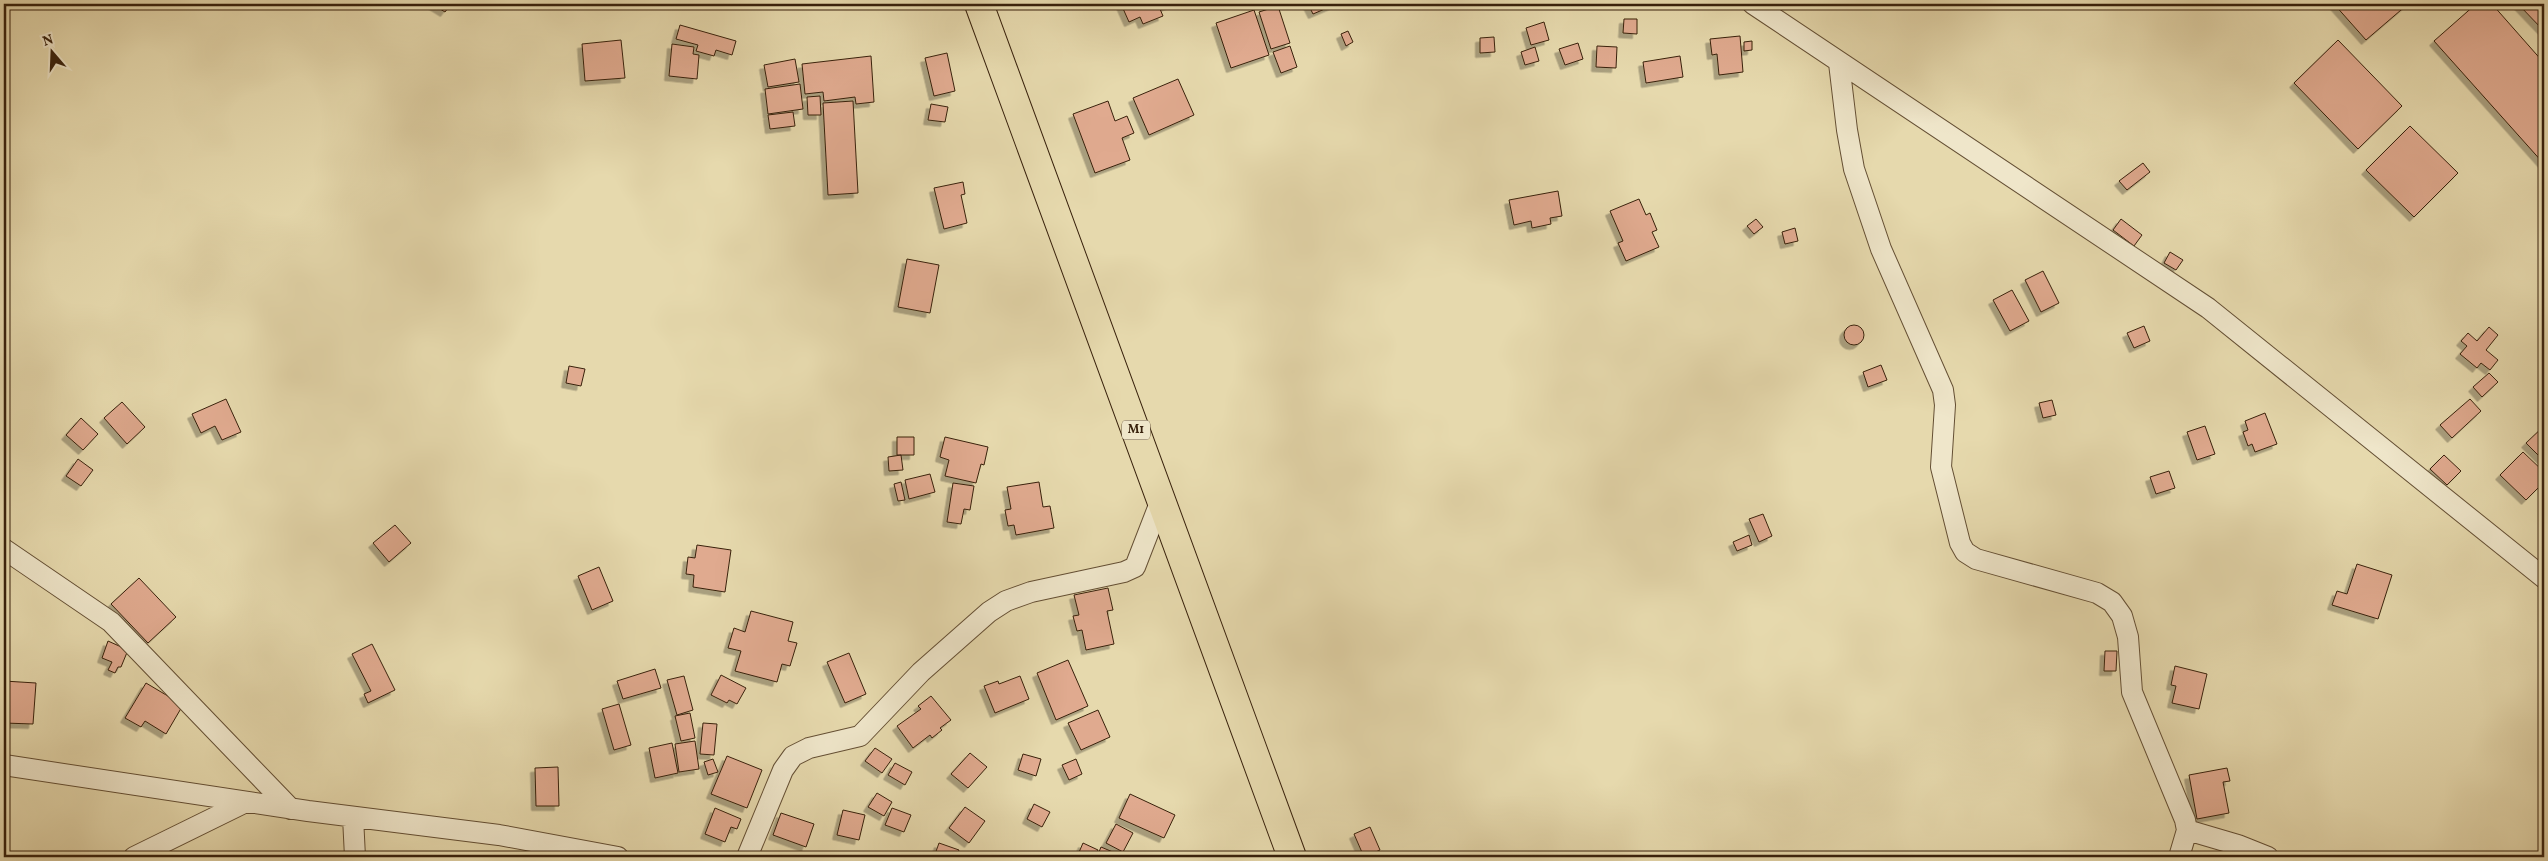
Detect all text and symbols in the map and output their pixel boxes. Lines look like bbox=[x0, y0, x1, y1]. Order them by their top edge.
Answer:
north arrow bbox=[28, 28, 78, 78]
text: N bbox=[40, 30, 56, 52]
road number: M1 bbox=[1122, 420, 1150, 440]

